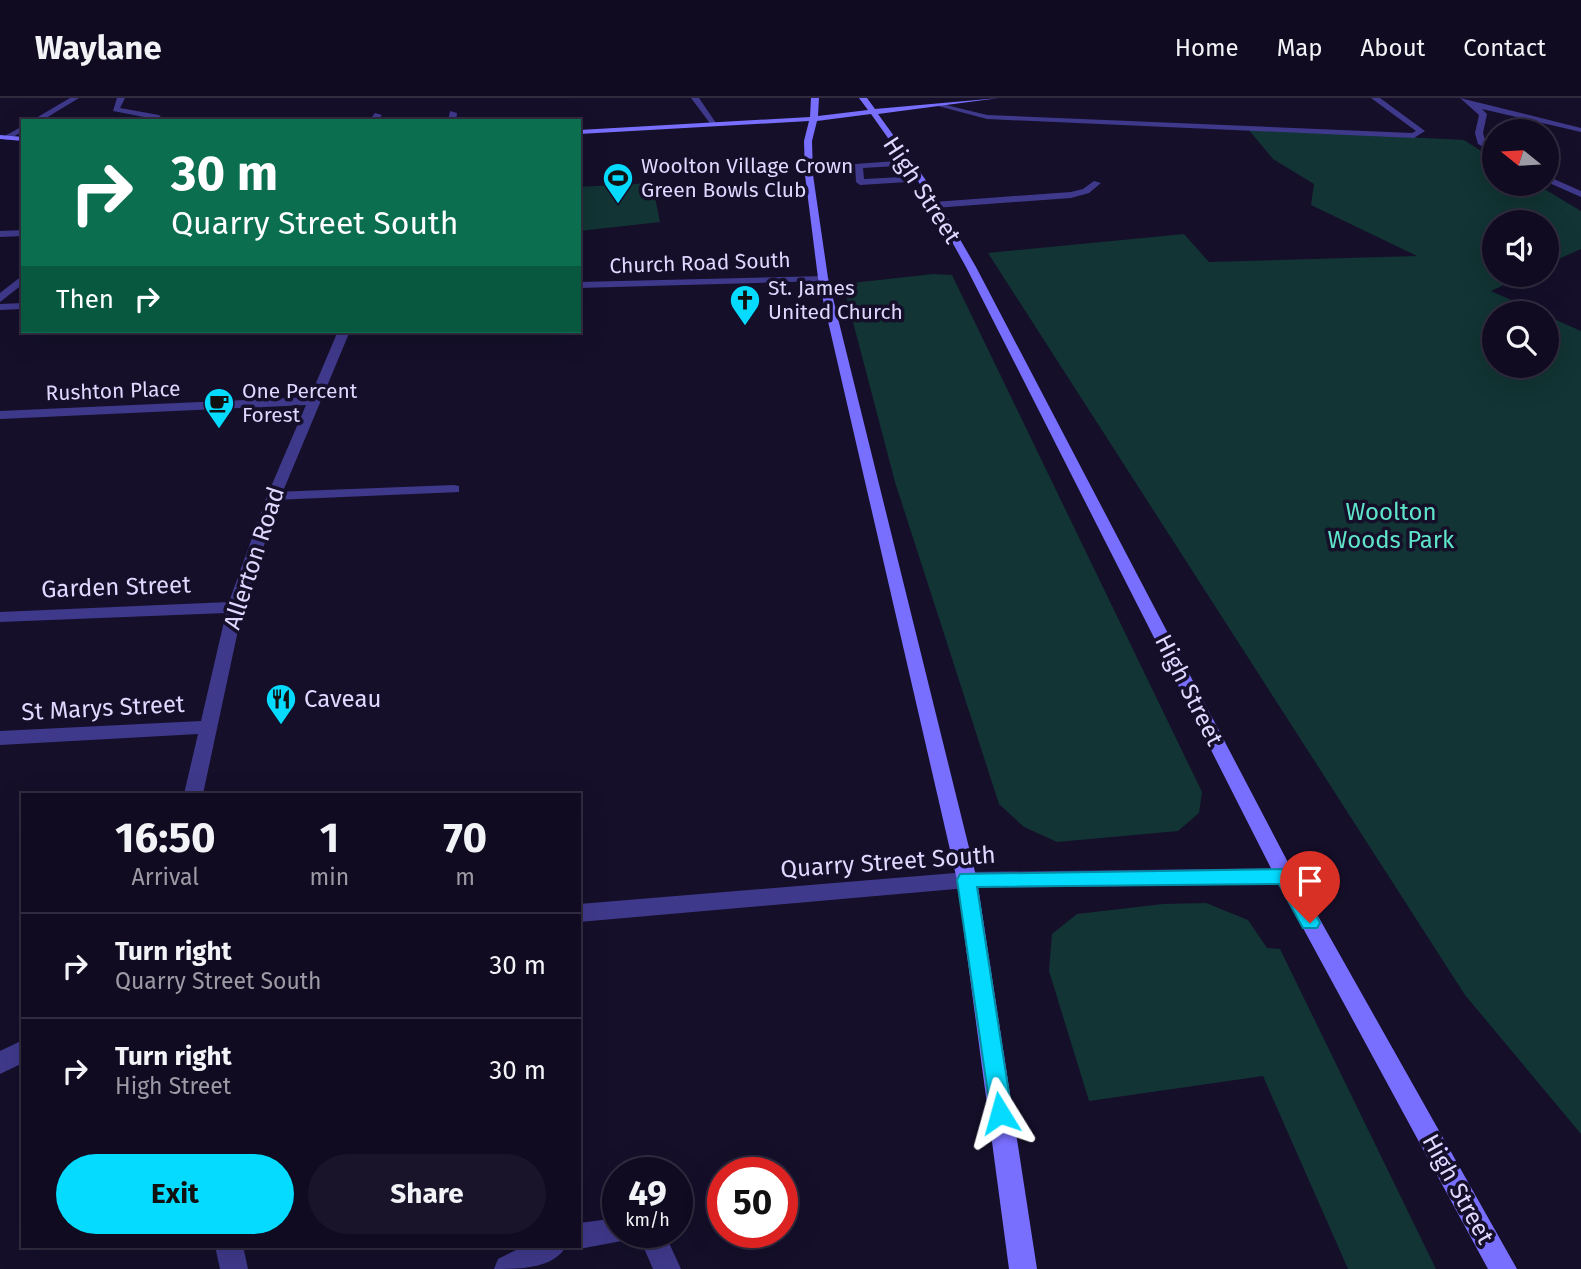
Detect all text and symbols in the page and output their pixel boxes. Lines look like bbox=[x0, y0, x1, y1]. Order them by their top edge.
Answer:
text: Waylane bbox=[35, 28, 162, 68]
text: Home bbox=[1175, 34, 1239, 62]
text: Map bbox=[1277, 34, 1323, 62]
text: About bbox=[1361, 34, 1425, 62]
text: Contact bbox=[1463, 34, 1546, 62]
north arrow bbox=[1482, 119, 1559, 196]
map controls bbox=[1482, 119, 1559, 378]
street label: High Street bbox=[877, 132, 967, 249]
text: 30 m bbox=[171, 144, 278, 203]
icon: right bbox=[56, 147, 147, 238]
place label: Woolton Village Crown Green Bowls Club bbox=[641, 153, 853, 203]
sports icon: Woolton Village Crown Green Bowls Club bbox=[601, 161, 635, 205]
text: Quarry Street South bbox=[171, 204, 458, 242]
button: sound bbox=[1482, 210, 1559, 287]
street label: Church Road South bbox=[609, 247, 791, 279]
place label: St. James United Church bbox=[768, 275, 903, 325]
icon: right bbox=[128, 280, 166, 318]
church icon: St. James United Church bbox=[728, 283, 762, 327]
text: Then bbox=[56, 284, 114, 315]
button: search bbox=[1482, 301, 1559, 378]
street label: Rushton Place bbox=[45, 376, 181, 406]
place label: One Percent Forest bbox=[242, 378, 358, 428]
cafe icon: One Percent Forest bbox=[202, 386, 236, 430]
street label: Allerton Road bbox=[218, 483, 290, 633]
park label: Woolton Woods Park bbox=[1328, 498, 1455, 554]
street label: Garden Street bbox=[41, 570, 192, 604]
street label: High Street bbox=[1149, 630, 1229, 751]
restaurant icon: Caveau bbox=[264, 682, 298, 726]
place label: Caveau bbox=[304, 685, 381, 713]
street label: St Marys Street bbox=[21, 690, 186, 726]
text: 16:50 bbox=[115, 813, 216, 863]
text: 1 bbox=[320, 813, 339, 863]
text: 70 bbox=[443, 813, 487, 863]
street label: Quarry Street South bbox=[779, 841, 997, 883]
pin bbox=[1280, 851, 1340, 923]
icon: arrive bbox=[1291, 862, 1329, 900]
text: Arrival bbox=[132, 863, 199, 891]
text: min bbox=[310, 863, 349, 891]
text: m bbox=[455, 863, 475, 891]
text: Turn right bbox=[115, 936, 232, 967]
icon: right bbox=[56, 947, 94, 985]
text: 30 m bbox=[489, 950, 546, 981]
text: Quarry Street South bbox=[115, 967, 322, 995]
text: Turn right bbox=[115, 1041, 232, 1072]
icon: right bbox=[56, 1052, 94, 1090]
text: 30 m bbox=[489, 1055, 546, 1086]
text: High Street bbox=[115, 1072, 231, 1100]
position arrow bbox=[963, 1076, 1037, 1150]
street label: High Street bbox=[1416, 1129, 1500, 1249]
button: Exit bbox=[56, 1154, 294, 1234]
button: Share bbox=[308, 1154, 546, 1234]
speed limit sign: 50 bbox=[707, 1157, 798, 1248]
text: 49 bbox=[628, 1172, 667, 1214]
text: km/h bbox=[625, 1209, 670, 1231]

